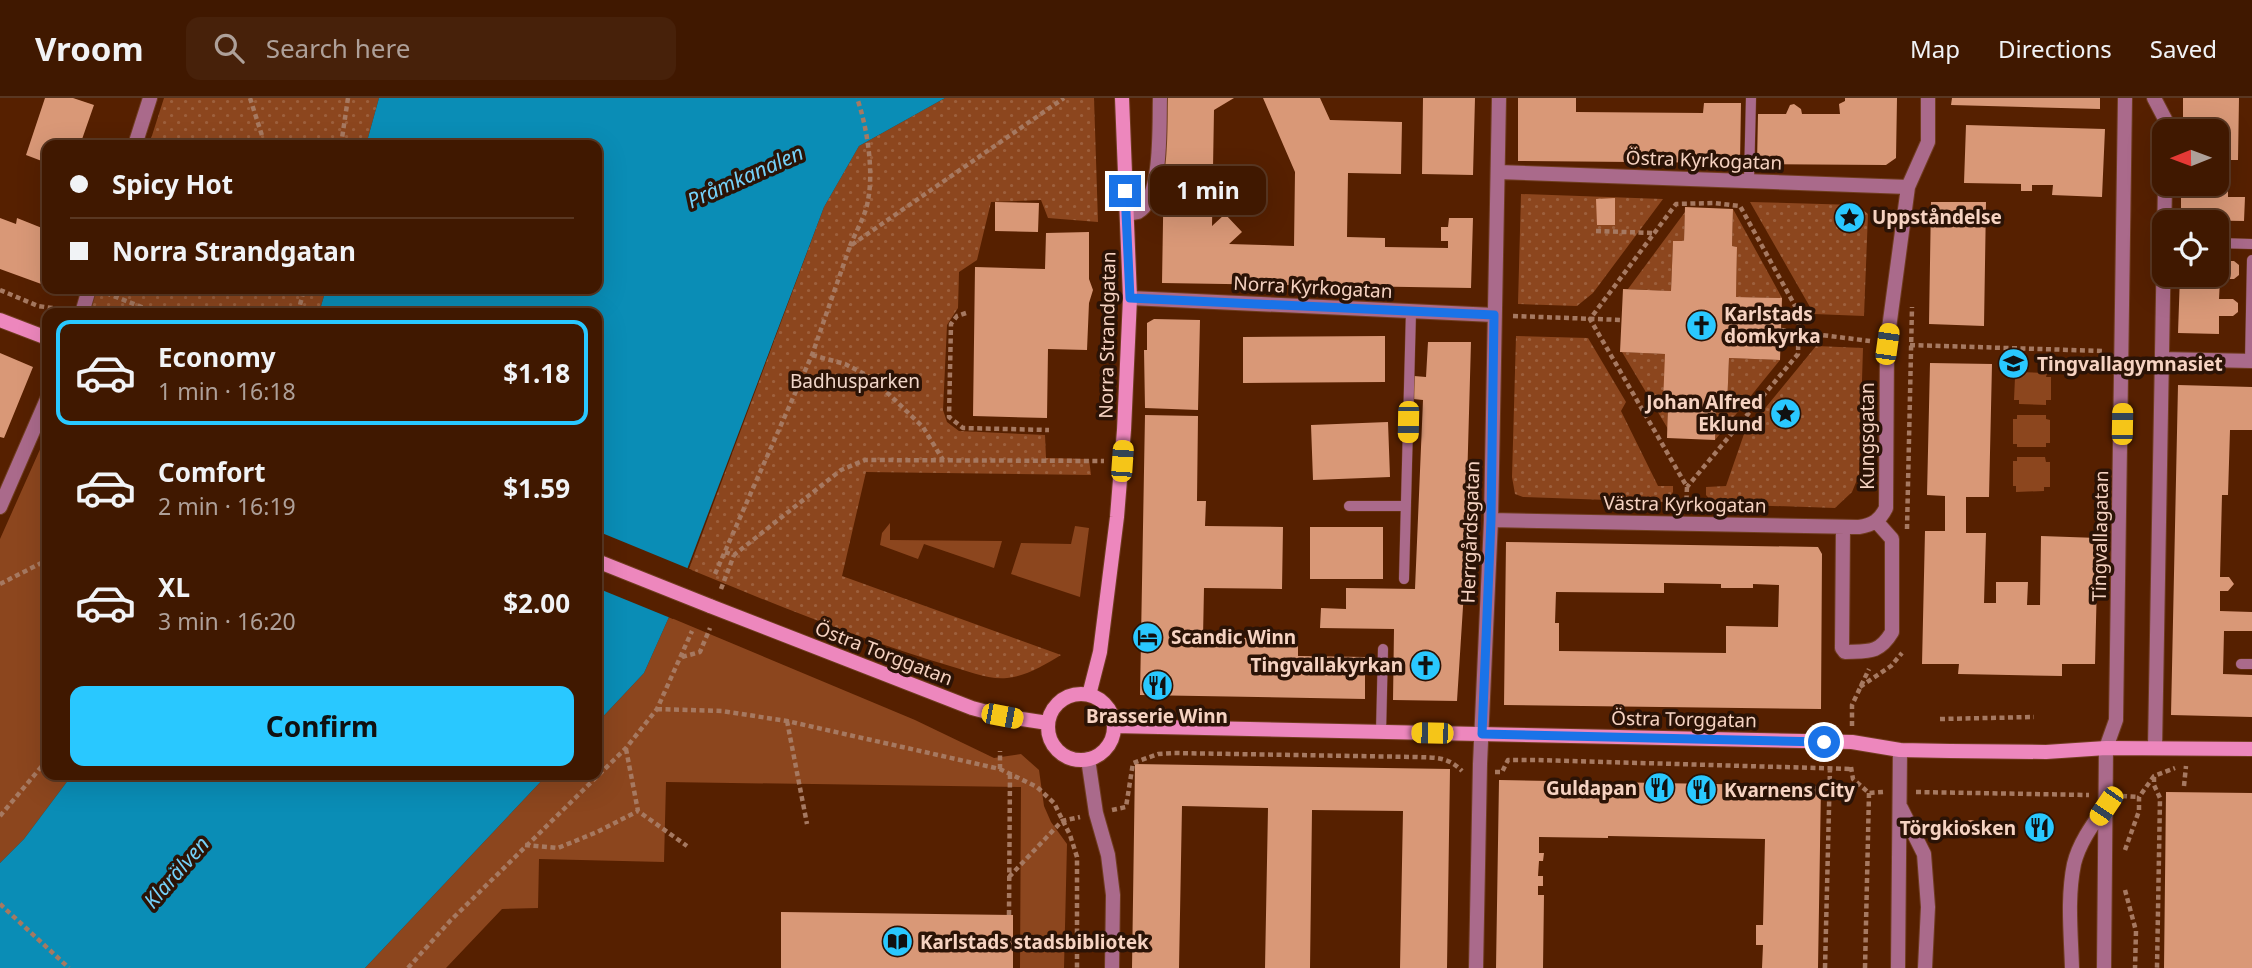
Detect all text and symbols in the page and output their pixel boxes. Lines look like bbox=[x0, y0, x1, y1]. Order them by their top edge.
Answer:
search box bbox=[186, 17, 676, 80]
text: Vroom bbox=[35, 26, 144, 71]
icon: search bbox=[210, 29, 248, 67]
text: Search here bbox=[266, 30, 410, 66]
text: Map bbox=[1910, 32, 1960, 65]
text: Directions bbox=[1998, 32, 2112, 65]
text: Saved bbox=[2150, 32, 2217, 65]
north arrow bbox=[2152, 119, 2230, 196]
map controls bbox=[2152, 119, 2229, 287]
water label: Pråmkanalen bbox=[682, 138, 808, 214]
street label: Östra Kyrkogatan bbox=[1625, 144, 1783, 176]
text: Spicy Hot bbox=[112, 166, 233, 202]
callout: 1 min bbox=[1150, 166, 1265, 216]
text: 1 min bbox=[1176, 174, 1240, 206]
route end bbox=[1109, 175, 1141, 207]
place icon: Uppståndelse bbox=[1832, 200, 1866, 234]
place label: Uppståndelse bbox=[1872, 204, 2002, 230]
button: locate bbox=[2152, 210, 2229, 287]
text: Norra Strandgatan bbox=[112, 233, 356, 269]
street label: Norra Strandgatan bbox=[1093, 251, 1121, 419]
street label: Norra Kyrkogatan bbox=[1233, 270, 1393, 304]
place label: Karlstads domkyrka bbox=[1724, 301, 1821, 349]
church icon: Karlstads domkyrka bbox=[1684, 308, 1718, 342]
car bbox=[1874, 322, 1901, 366]
text: Economy bbox=[158, 339, 276, 375]
icon: car bbox=[74, 341, 137, 404]
school or university icon: Tingvallagymnasiet bbox=[1997, 347, 2031, 381]
place label: Tingvallagymnasiet bbox=[2037, 351, 2223, 377]
text: $1.18 bbox=[503, 355, 570, 391]
park label: Badhusparken bbox=[790, 368, 920, 394]
text: 1 min · 16:18 bbox=[158, 375, 296, 407]
street label: Kungsgatan bbox=[1854, 382, 1880, 490]
place label: Johan Alfred Eklund bbox=[1644, 389, 1763, 437]
place icon: Johan Alfred Eklund bbox=[1769, 396, 1803, 430]
car bbox=[1398, 401, 1419, 443]
car bbox=[2112, 403, 2133, 445]
car bbox=[1111, 439, 1134, 483]
text: Comfort bbox=[158, 454, 266, 490]
icon: car bbox=[74, 456, 137, 519]
street label: Herrgårdsgatan bbox=[1455, 460, 1485, 604]
text: $1.59 bbox=[503, 470, 570, 506]
street label: Tingvallagatan bbox=[2086, 470, 2114, 602]
text: 2 min · 16:19 bbox=[158, 490, 296, 522]
street label: Västra Kyrkogatan bbox=[1603, 490, 1767, 518]
text: XL bbox=[158, 569, 190, 605]
icon: car bbox=[74, 571, 137, 634]
text: $2.00 bbox=[503, 585, 570, 621]
text: 3 min · 16:20 bbox=[158, 605, 296, 637]
street label: Östra Torggatan bbox=[811, 615, 957, 691]
hotel icon: Scandic Winn bbox=[1131, 620, 1165, 654]
place label: Scandic Winn bbox=[1171, 624, 1296, 650]
church icon: Tingvallakyrkan bbox=[1409, 648, 1443, 682]
place label: Tingvallakyrkan bbox=[1250, 652, 1403, 678]
restaurant icon: Brasserie Winn bbox=[1140, 668, 1174, 702]
button: Confirm bbox=[70, 686, 574, 766]
car bbox=[980, 702, 1025, 730]
place label: Brasserie Winn bbox=[1086, 703, 1228, 729]
street label: Östra Torggatan bbox=[1611, 705, 1757, 733]
car bbox=[1411, 722, 1454, 744]
route start bbox=[1808, 726, 1840, 758]
restaurant icon: Guldapan bbox=[1643, 771, 1677, 805]
restaurant icon: Kvarnens City bbox=[1684, 773, 1718, 807]
place label: Guldapan bbox=[1546, 775, 1637, 801]
place label: Kvarnens City bbox=[1724, 777, 1855, 803]
car bbox=[2086, 783, 2127, 829]
restaurant icon: Törgkiosken bbox=[2022, 811, 2056, 845]
place label: Törgkiosken bbox=[1900, 815, 2016, 841]
water label: Klarälven bbox=[137, 830, 215, 914]
library icon: Karlstads stadsbibliotek bbox=[880, 925, 914, 959]
place label: Karlstads stadsbibliotek bbox=[920, 929, 1149, 955]

